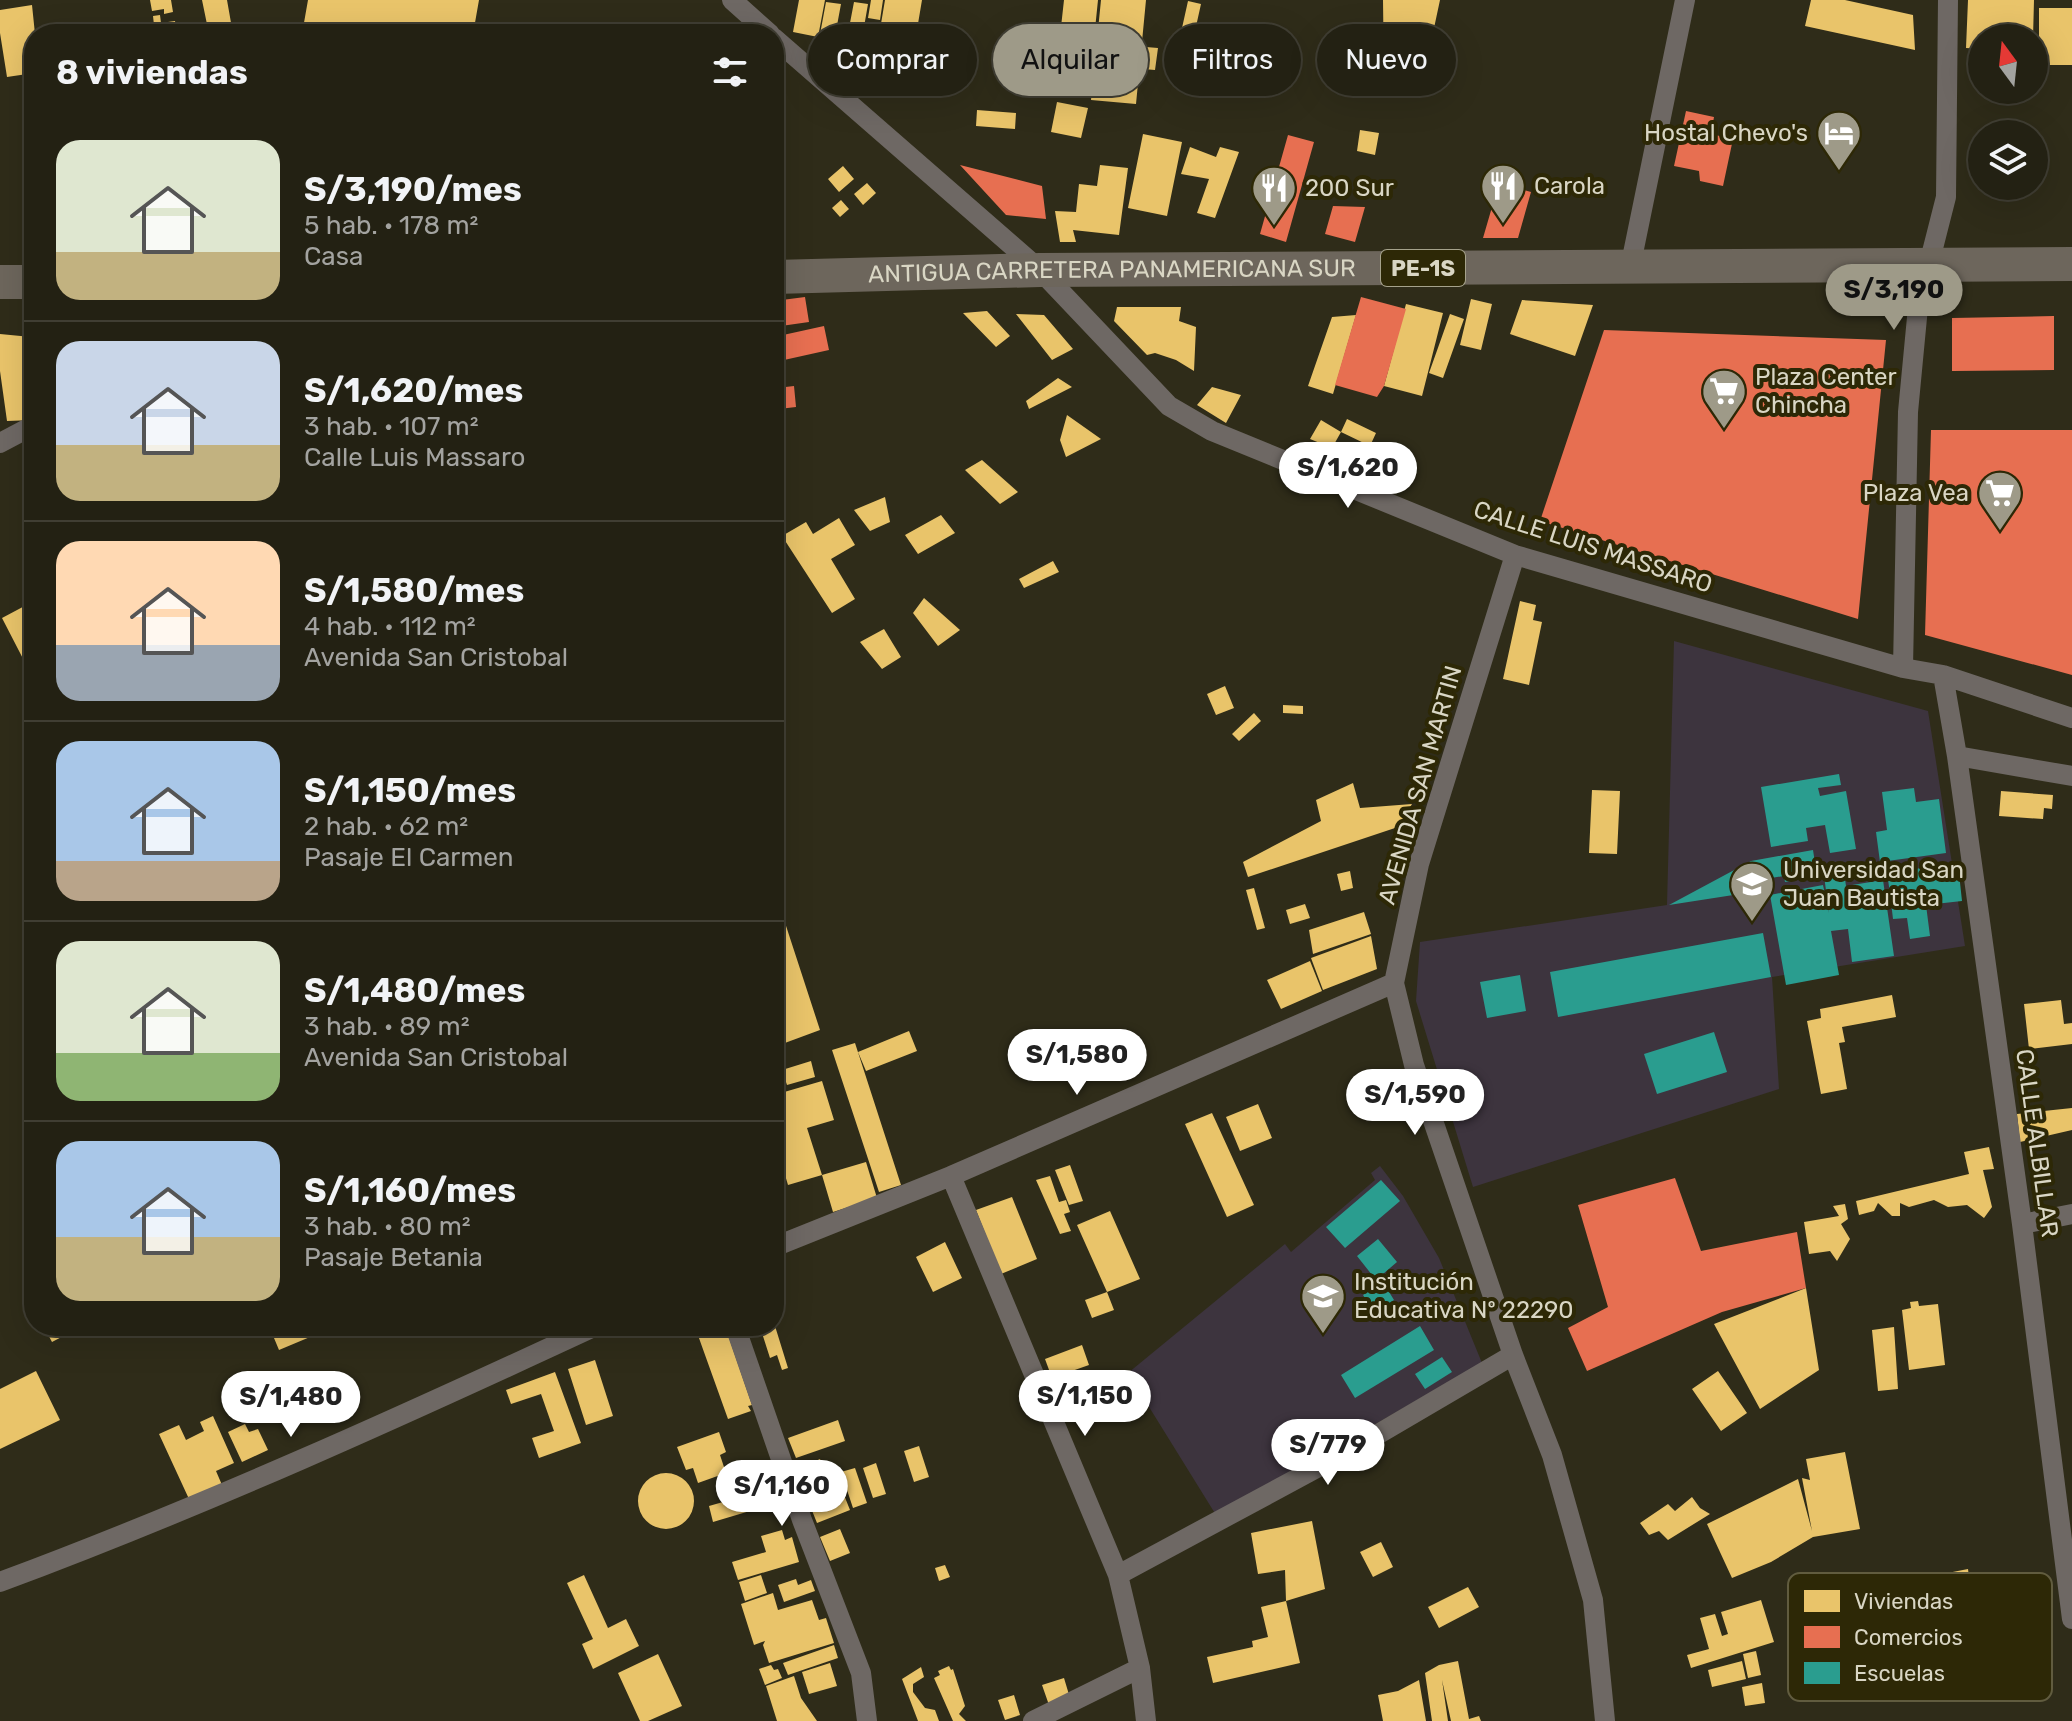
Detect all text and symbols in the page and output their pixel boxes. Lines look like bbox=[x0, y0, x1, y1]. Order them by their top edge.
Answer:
chip: Comprar bbox=[808, 24, 977, 96]
chip: Alquilar bbox=[993, 24, 1148, 96]
chip: Filtros bbox=[1164, 24, 1301, 96]
chip: Nuevo bbox=[1317, 24, 1456, 96]
north arrow bbox=[1968, 24, 2048, 104]
map controls bbox=[1968, 24, 2048, 200]
icon: filters bbox=[708, 50, 752, 94]
text: 8 viviendas bbox=[56, 52, 248, 93]
hotel icon: Hostal Chevo's bbox=[1815, 109, 1863, 172]
place label: Hostal Chevo's bbox=[1644, 119, 1808, 147]
button: layers bbox=[1968, 120, 2048, 200]
restaurant icon: Carola bbox=[1479, 162, 1527, 225]
restaurant icon: 200 Sur bbox=[1250, 164, 1298, 227]
text: S/3,190/mes bbox=[304, 169, 522, 210]
icon: home bbox=[120, 172, 216, 268]
place label: Carola bbox=[1534, 172, 1605, 200]
place label: 200 Sur bbox=[1305, 174, 1394, 202]
text: 5 hab. · 178 m² bbox=[304, 210, 478, 241]
text: Casa bbox=[304, 241, 363, 272]
road number: PE-1S bbox=[1381, 250, 1465, 286]
street label: ANTIGUA CARRETERA PANAMERICANA SUR bbox=[868, 254, 1356, 289]
pin: S/3,190 bbox=[1820, 264, 1968, 332]
text: S/3,190 bbox=[1844, 274, 1944, 305]
place label: Plaza Center Chincha bbox=[1755, 363, 1897, 419]
supermarket icon: Plaza Center Chincha bbox=[1700, 367, 1748, 430]
text: S/1,620/mes bbox=[304, 370, 523, 411]
icon: home bbox=[120, 373, 216, 469]
text: 3 hab. · 107 m² bbox=[304, 411, 479, 442]
text: Calle Luis Massaro bbox=[304, 442, 525, 473]
pin: S/1,620 bbox=[1274, 442, 1422, 510]
text: S/1,620 bbox=[1297, 452, 1399, 483]
supermarket icon: Plaza Vea bbox=[1976, 469, 2024, 532]
place label: Plaza Vea bbox=[1863, 479, 1969, 507]
street label: CALLE LUIS MASSARO bbox=[1470, 495, 1716, 599]
text: S/1,580/mes bbox=[304, 570, 524, 611]
icon: home bbox=[120, 573, 216, 669]
text: 4 hab. · 112 m² bbox=[304, 611, 476, 642]
text: Avenida San Cristobal bbox=[304, 642, 568, 673]
street label: AVENIDA SAN MARTIN bbox=[1372, 662, 1468, 908]
text: S/1,150/mes bbox=[304, 770, 516, 811]
icon: home bbox=[120, 773, 216, 869]
text: 2 hab. · 62 m² bbox=[304, 811, 468, 842]
text: Pasaje El Carmen bbox=[304, 842, 514, 873]
place label: Universidad San Juan Bautista bbox=[1783, 856, 1964, 912]
school or university icon: Universidad San Juan Bautista bbox=[1728, 860, 1776, 923]
text: S/1,480/mes bbox=[304, 970, 525, 1011]
icon: home bbox=[120, 973, 216, 1069]
text: 3 hab. · 89 m² bbox=[304, 1011, 470, 1042]
pin: S/1,580 bbox=[1003, 1029, 1151, 1097]
text: S/1,580 bbox=[1026, 1039, 1128, 1070]
text: Avenida San Cristobal bbox=[304, 1042, 568, 1073]
street label: CALLE ALBILLAR bbox=[2010, 1047, 2064, 1239]
pin: S/1,590 bbox=[1341, 1069, 1489, 1137]
text: S/1,590 bbox=[1364, 1079, 1466, 1110]
text: S/1,160/mes bbox=[304, 1170, 516, 1211]
icon: home bbox=[120, 1173, 216, 1269]
text: 3 hab. · 80 m² bbox=[304, 1211, 471, 1242]
text: Pasaje Betania bbox=[304, 1242, 483, 1273]
place label: Institución Educativa Nº 22290 bbox=[1354, 1268, 1574, 1324]
school or university icon: Institución Educativa Nº 22290 bbox=[1299, 1272, 1347, 1335]
pin: S/1,150 bbox=[1011, 1370, 1159, 1438]
pin: S/1,480 bbox=[217, 1371, 365, 1439]
text: S/1,150 bbox=[1037, 1380, 1133, 1411]
text: S/1,480 bbox=[239, 1381, 343, 1412]
pin: S/779 bbox=[1272, 1419, 1384, 1487]
text: S/779 bbox=[1289, 1429, 1367, 1460]
pin: S/1,160 bbox=[708, 1460, 856, 1528]
text: S/1,160 bbox=[734, 1470, 830, 1501]
legend bbox=[1788, 1573, 2052, 1701]
text: Viviendas bbox=[1854, 1588, 1953, 1615]
text: Comercios bbox=[1854, 1624, 1963, 1651]
text: Escuelas bbox=[1854, 1660, 1945, 1687]

